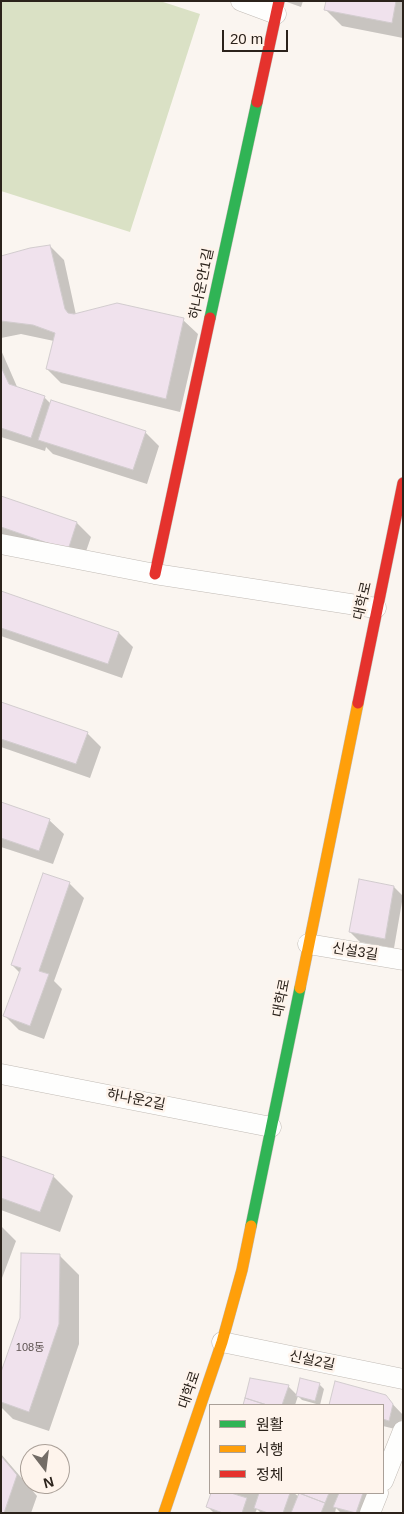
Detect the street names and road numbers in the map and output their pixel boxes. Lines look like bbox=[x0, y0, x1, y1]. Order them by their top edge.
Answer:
street label: 하나운안1길 bbox=[186, 247, 218, 321]
street label: 대학로 bbox=[350, 580, 376, 622]
street label: 신설3길 bbox=[331, 940, 379, 964]
street label: 대학로 bbox=[270, 977, 294, 1019]
street label: 하나운2길 bbox=[105, 1086, 167, 1114]
street label: 신설2길 bbox=[288, 1348, 336, 1374]
street label: 대학로 bbox=[176, 1369, 204, 1411]

